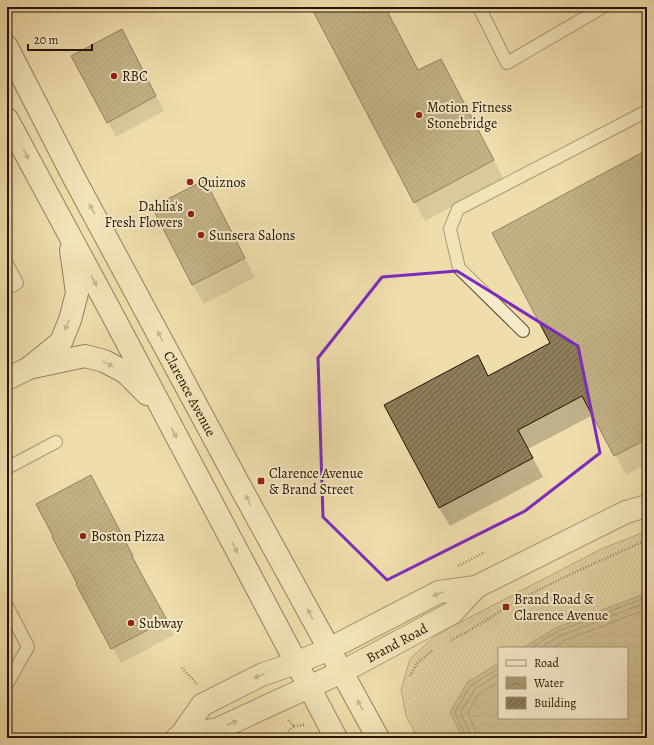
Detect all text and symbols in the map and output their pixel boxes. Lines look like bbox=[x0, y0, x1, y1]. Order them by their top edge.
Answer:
scale bar bbox=[28, 26, 92, 52]
text: 20 m bbox=[34, 32, 58, 48]
place label: RBC bbox=[122, 67, 148, 86]
marker: RBC bbox=[109, 71, 119, 81]
place label: Motion Fitness Stonebridge bbox=[427, 98, 512, 133]
marker: Motion Fitness Stonebridge bbox=[414, 110, 424, 120]
one-way arrow bbox=[22, 148, 29, 160]
place label: Quiznos bbox=[198, 173, 246, 192]
marker: Quiznos bbox=[185, 177, 195, 187]
place label: Dahlia's Fresh Flowers bbox=[105, 197, 183, 232]
one-way arrow bbox=[88, 204, 95, 215]
marker: Dahlia's Fresh Flowers bbox=[186, 209, 196, 219]
place label: Sunsera Salons bbox=[209, 226, 295, 245]
marker: Sunsera Salons bbox=[196, 230, 206, 240]
one-way arrow bbox=[90, 275, 97, 286]
one-way arrow bbox=[64, 320, 70, 332]
one-way arrow bbox=[157, 330, 163, 342]
street label: Clarence Avenue bbox=[159, 347, 221, 440]
one-way arrow bbox=[102, 361, 114, 367]
one-way arrow bbox=[171, 427, 177, 438]
place label: Clarence Avenue & Brand Street bbox=[269, 464, 363, 499]
marker: Clarence Avenue & Brand Street bbox=[256, 476, 266, 486]
one-way arrow bbox=[245, 494, 251, 506]
place label: Boston Pizza bbox=[91, 527, 165, 546]
marker: Boston Pizza bbox=[78, 531, 88, 541]
one-way arrow bbox=[232, 542, 238, 553]
place label: Brand Road & Clarence Avenue bbox=[514, 590, 608, 625]
one-way arrow bbox=[432, 591, 444, 597]
marker: Brand Road & Clarence Avenue bbox=[501, 602, 511, 612]
one-way arrow bbox=[307, 608, 313, 620]
place label: Subway bbox=[139, 614, 184, 633]
marker: Subway bbox=[126, 618, 136, 628]
street label: Brand Road bbox=[363, 618, 431, 667]
legend bbox=[498, 647, 628, 719]
text: Road bbox=[534, 655, 560, 671]
one-way arrow bbox=[254, 673, 265, 679]
text: Water bbox=[533, 675, 564, 691]
text: Building bbox=[534, 695, 576, 711]
one-way arrow bbox=[357, 699, 363, 711]
one-way arrow bbox=[226, 720, 238, 726]

